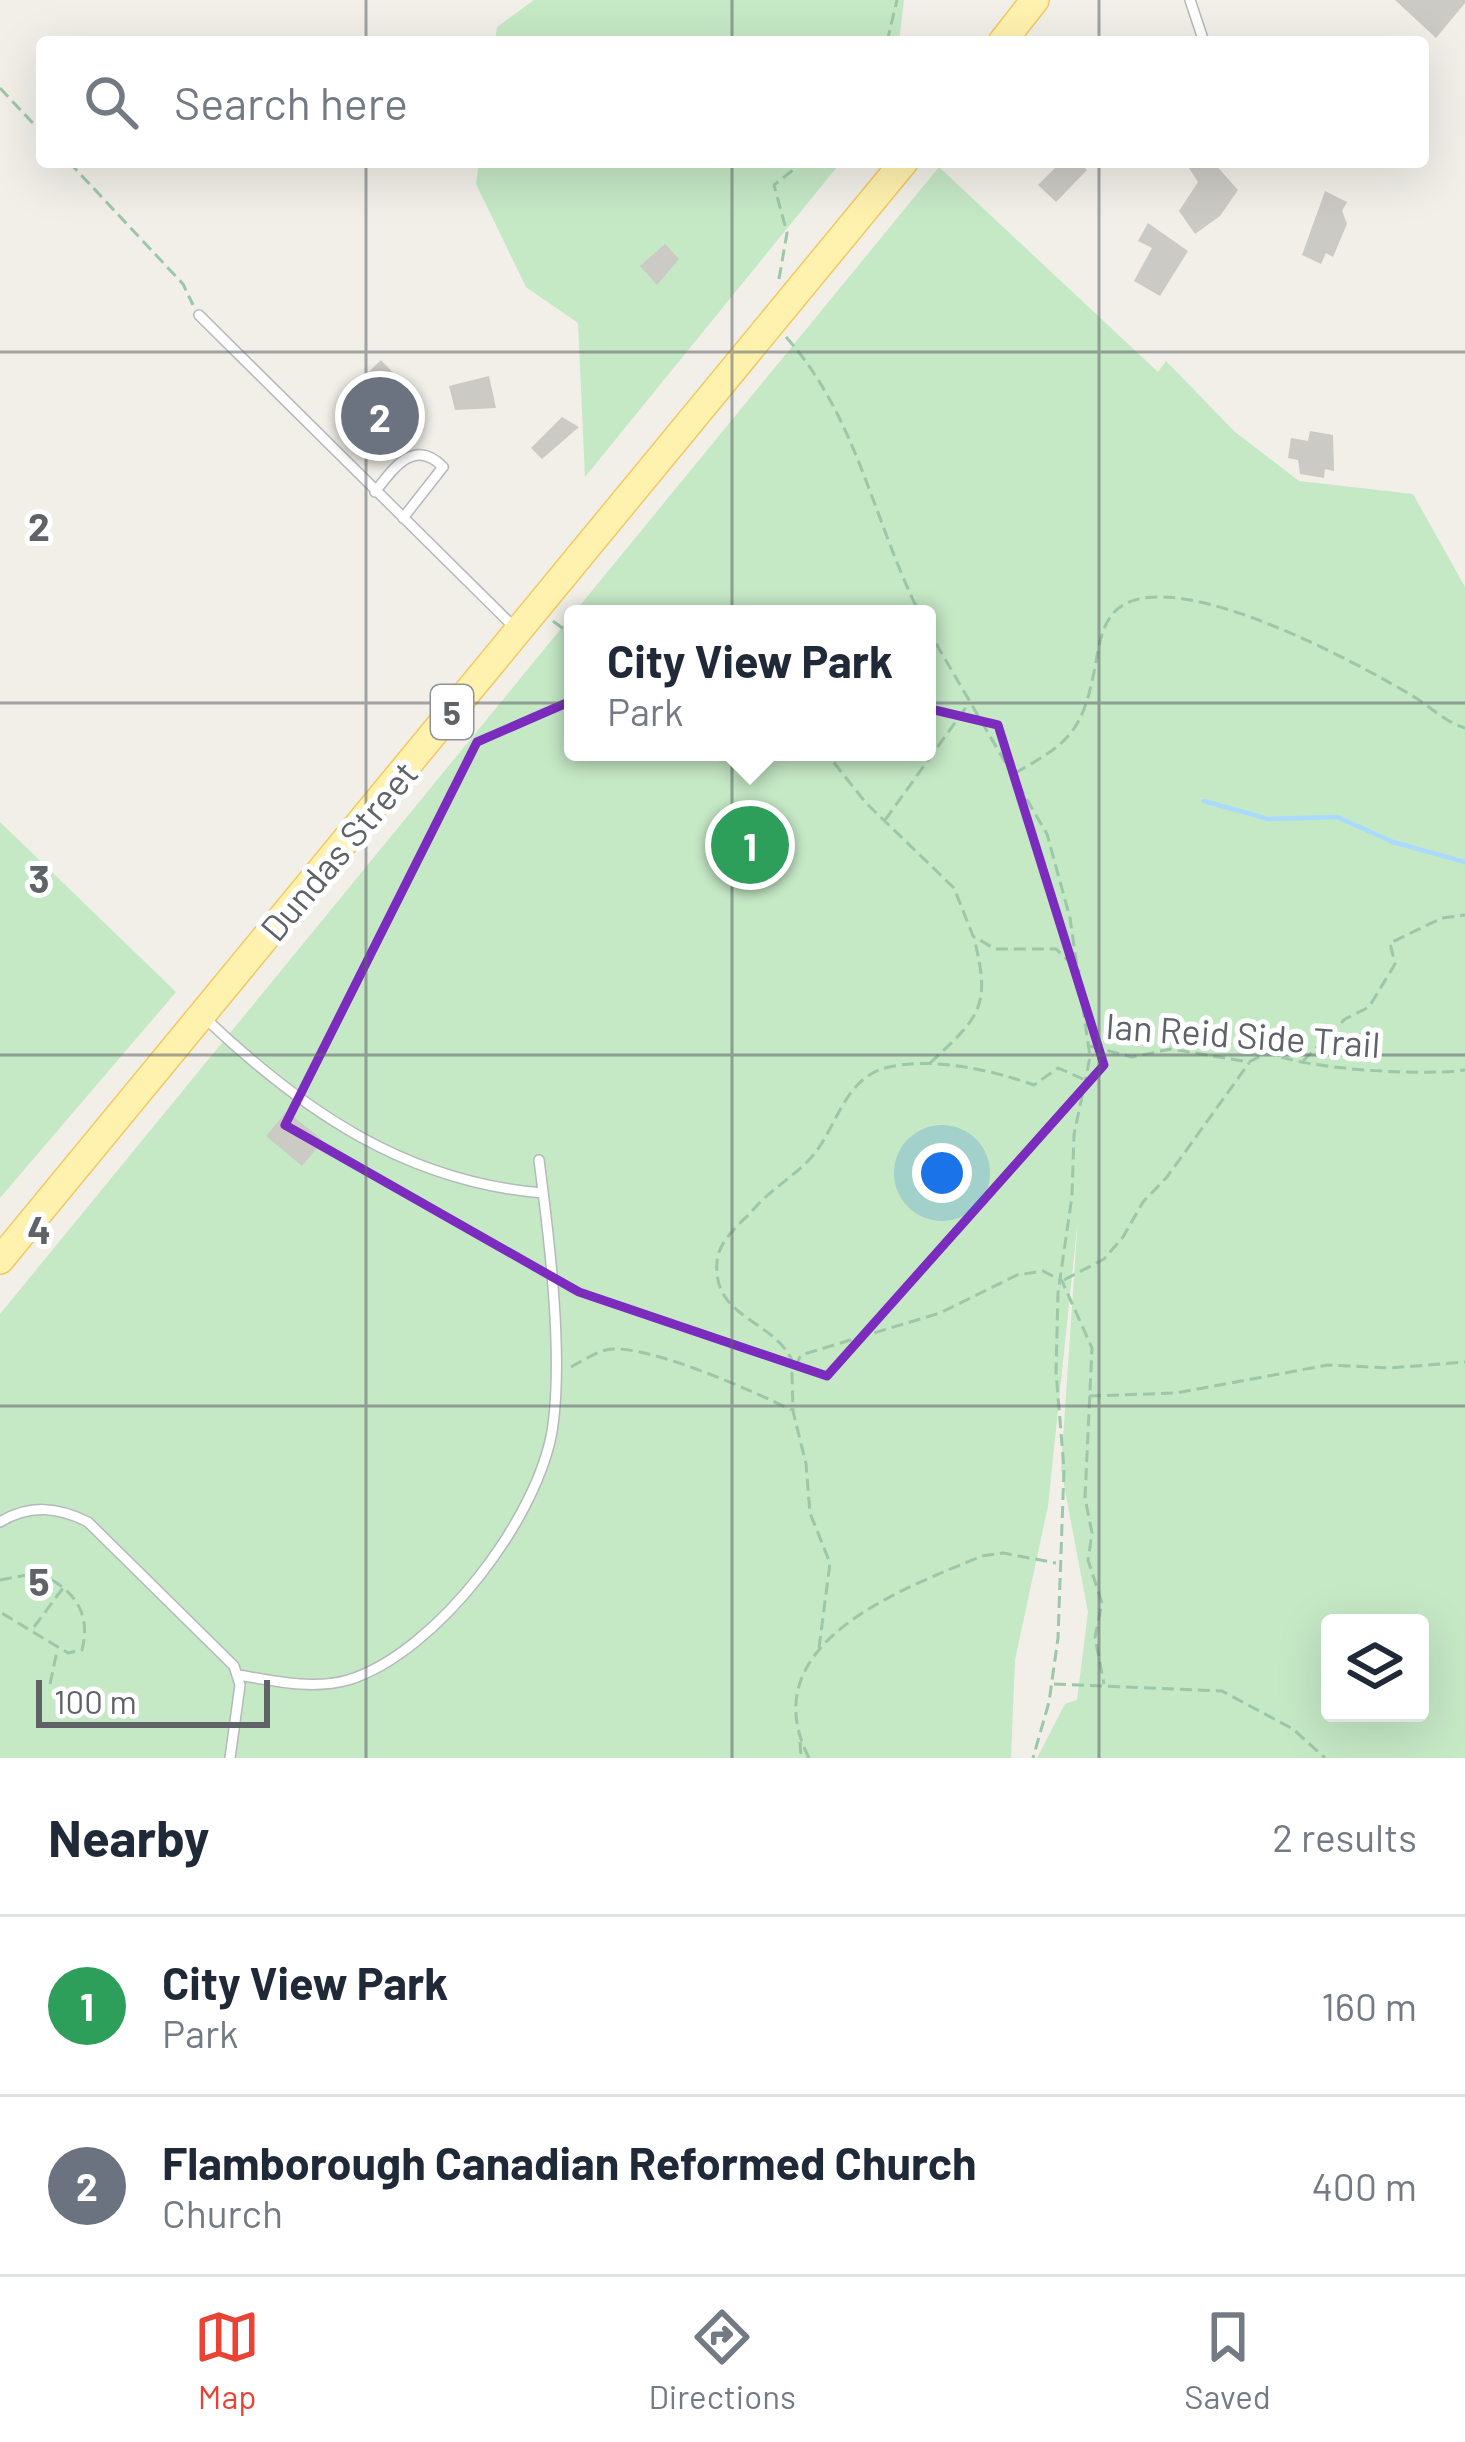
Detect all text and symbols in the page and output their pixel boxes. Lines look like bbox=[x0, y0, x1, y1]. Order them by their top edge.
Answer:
search box bbox=[36, 36, 1429, 168]
icon: search bbox=[78, 69, 144, 135]
text: Search here bbox=[174, 75, 408, 129]
pin: 2 bbox=[341, 371, 419, 461]
text: 2 bbox=[28, 502, 50, 549]
popup bbox=[564, 605, 936, 761]
text: City View Park bbox=[607, 633, 893, 687]
road number: 5 bbox=[431, 685, 473, 739]
text: Park bbox=[607, 687, 684, 734]
street label: Dundas Street bbox=[250, 752, 426, 948]
pin: 1 bbox=[711, 800, 789, 890]
text: 3 bbox=[28, 854, 50, 901]
street label: Ian Reid Side Trail bbox=[1104, 1003, 1382, 1065]
your location bbox=[912, 1143, 972, 1203]
text: 4 bbox=[27, 1205, 51, 1252]
text: 5 bbox=[28, 1557, 50, 1604]
map controls bbox=[1321, 1614, 1429, 1722]
button: layers bbox=[1321, 1614, 1429, 1722]
scale bar bbox=[36, 1674, 270, 1727]
text: 100 m bbox=[54, 1681, 137, 1721]
text: Nearby bbox=[48, 1806, 209, 1867]
text: 2 results bbox=[1272, 1813, 1417, 1860]
text: City View Park bbox=[162, 1955, 448, 2009]
text: 1 bbox=[80, 1982, 94, 2029]
text: 160 m bbox=[1321, 1982, 1417, 2029]
text: Park bbox=[162, 2009, 239, 2056]
text: Flamborough Canadian Reformed Church bbox=[162, 2135, 977, 2189]
text: 2 bbox=[76, 2162, 98, 2209]
text: 400 m bbox=[1311, 2162, 1417, 2209]
text: Church bbox=[162, 2189, 283, 2236]
tab: Map bbox=[194, 2304, 260, 2416]
tab: Directions bbox=[648, 2304, 796, 2416]
tab: Saved bbox=[1184, 2304, 1271, 2416]

